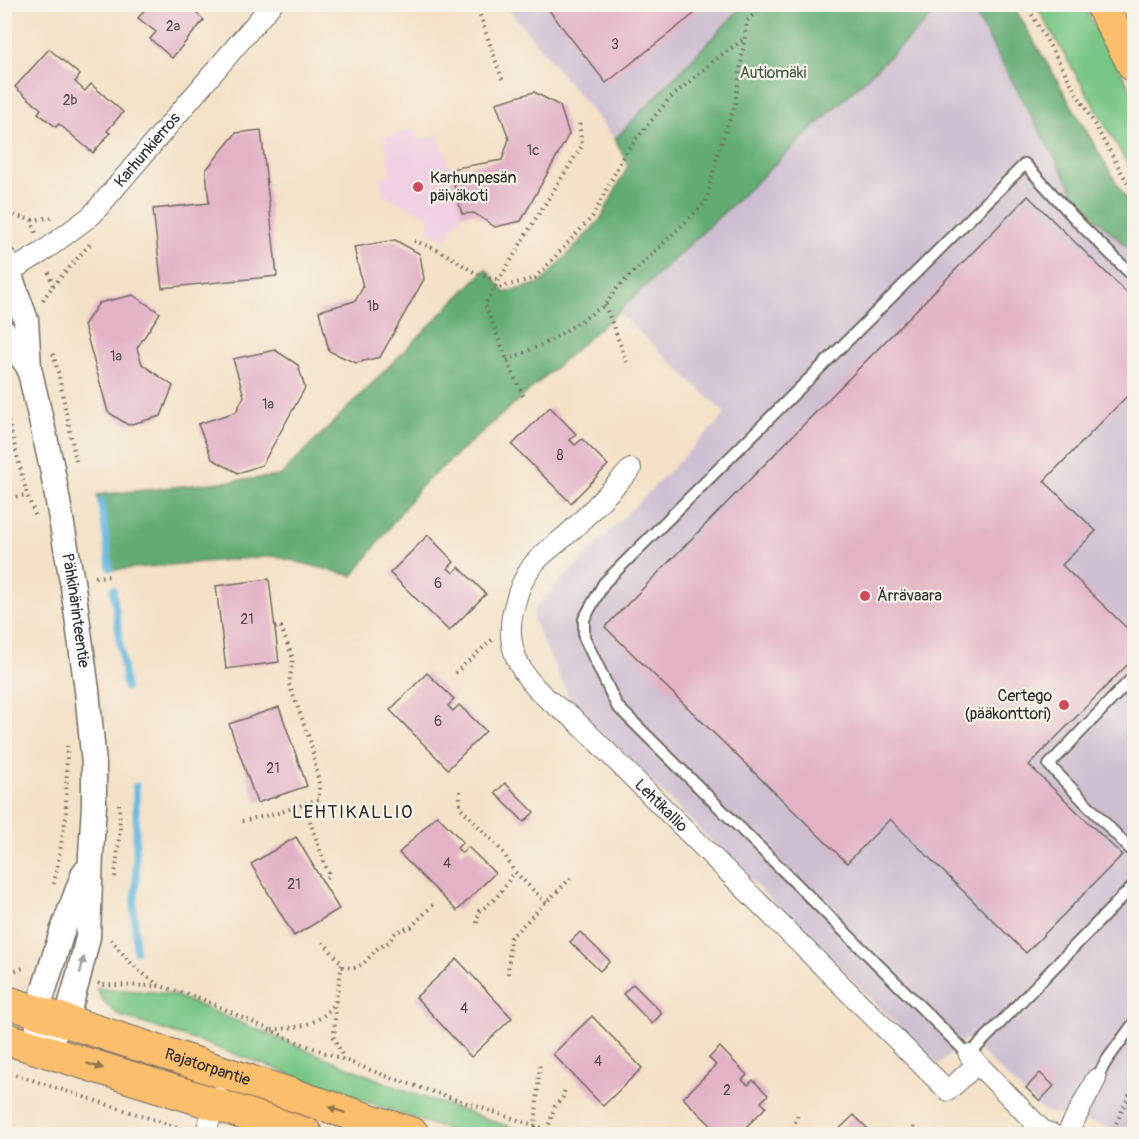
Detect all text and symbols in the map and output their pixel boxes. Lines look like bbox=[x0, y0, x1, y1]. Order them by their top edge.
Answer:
house number: 2a bbox=[166, 18, 180, 35]
house number: 3 bbox=[611, 36, 619, 53]
park label: Autiomäki bbox=[740, 63, 806, 83]
house number: 2b bbox=[63, 92, 77, 109]
street label: Karhunkierros bbox=[110, 109, 185, 191]
house number: 1c bbox=[527, 142, 539, 159]
place label: Karhunpesän päiväkoti bbox=[430, 168, 517, 206]
marker: Karhunpesän päiväkoti bbox=[411, 180, 425, 194]
house number: 1b bbox=[367, 298, 379, 315]
house number: 1a bbox=[110, 348, 122, 365]
house number: 1a bbox=[262, 396, 274, 413]
house number: 8 bbox=[556, 447, 564, 464]
street label: Pähkinärinteentie bbox=[57, 552, 94, 669]
house number: 6 bbox=[434, 575, 442, 592]
place label: Ärrävaara bbox=[877, 586, 942, 606]
marker: Ärrävaara bbox=[858, 589, 872, 603]
house number: 21 bbox=[240, 611, 254, 628]
place label: Certego (pääkonttori) bbox=[964, 686, 1052, 724]
marker: Certego (pääkonttori) bbox=[1057, 698, 1071, 712]
house number: 6 bbox=[434, 713, 442, 730]
house number: 21 bbox=[266, 760, 280, 777]
street label: Lehtikallio bbox=[630, 775, 692, 837]
district label: LEHTIKALLIO bbox=[292, 801, 414, 824]
house number: 4 bbox=[443, 855, 451, 872]
house number: 21 bbox=[287, 876, 301, 893]
one-way arrow bbox=[77, 955, 87, 974]
house number: 4 bbox=[460, 1000, 468, 1017]
street label: Rajatorpantie bbox=[162, 1044, 253, 1090]
house number: 4 bbox=[594, 1053, 602, 1070]
one-way arrow bbox=[86, 1062, 104, 1072]
house number: 2 bbox=[723, 1082, 731, 1099]
one-way arrow bbox=[328, 1105, 346, 1114]

